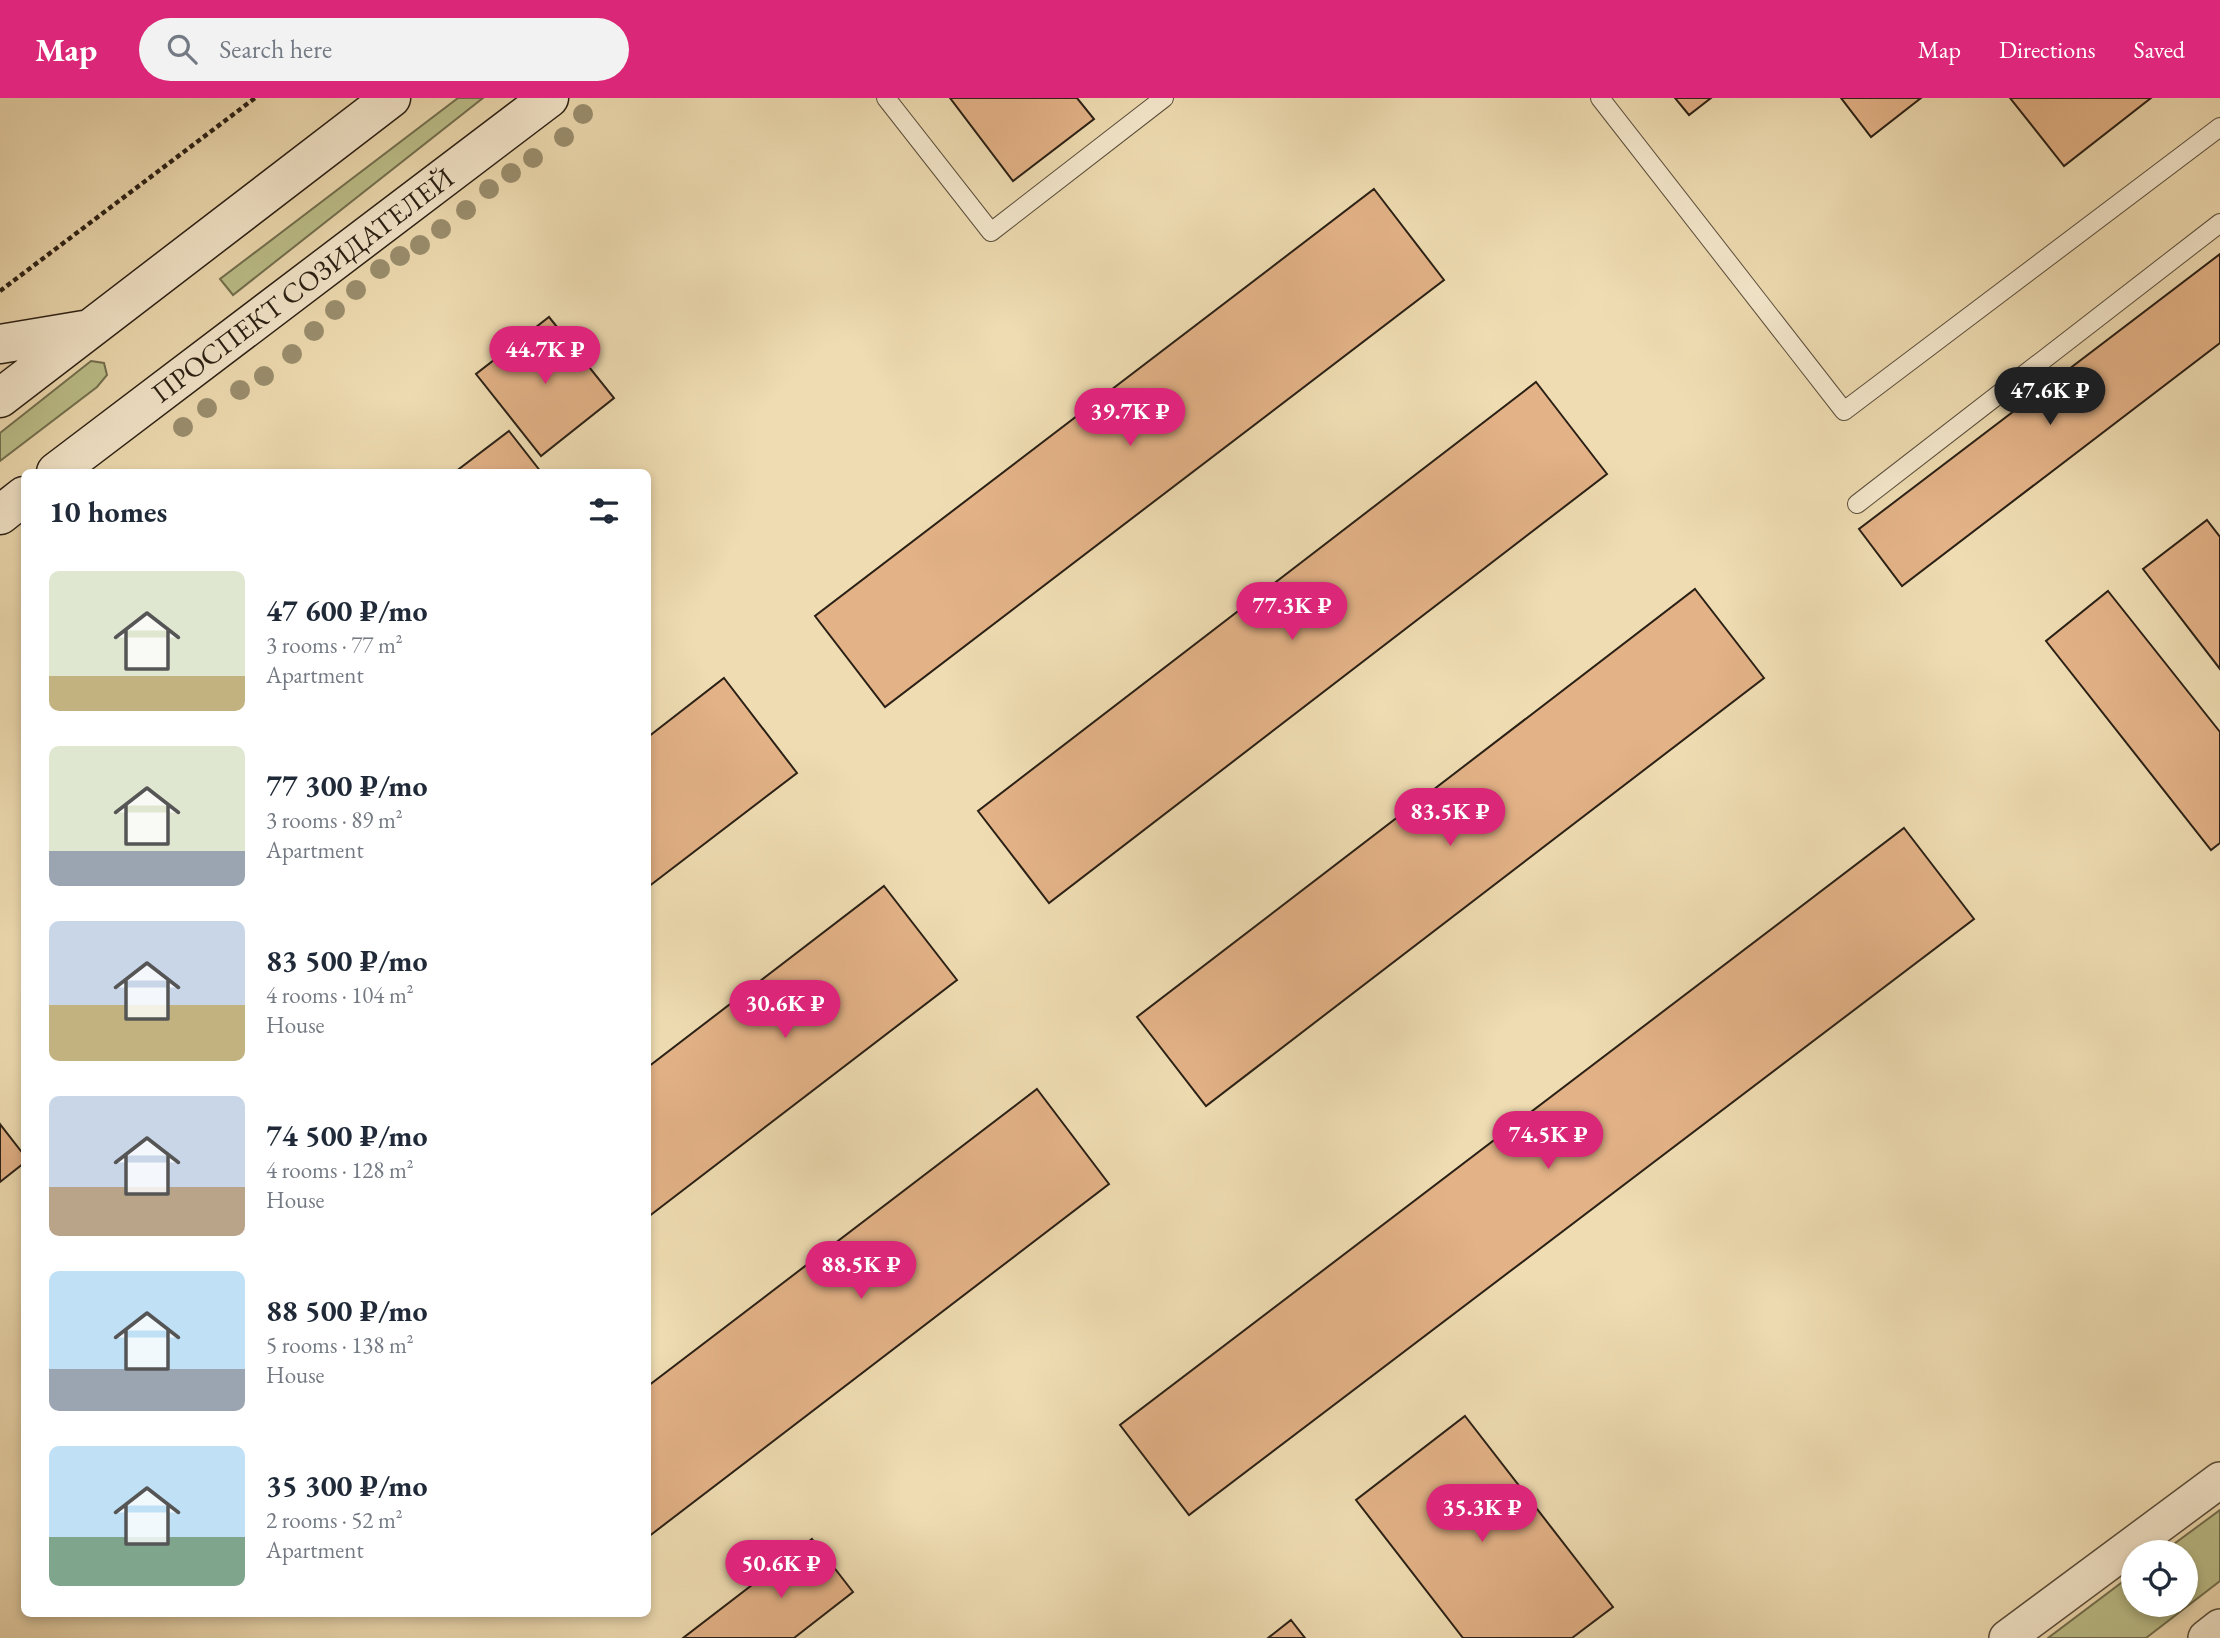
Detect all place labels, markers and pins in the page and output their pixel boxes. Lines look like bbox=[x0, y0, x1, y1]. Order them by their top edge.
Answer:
pin: 44.7K ₽ bbox=[480, 327, 610, 386]
pin: 47.6K ₽ bbox=[1985, 368, 2115, 427]
pin: 39.7K ₽ bbox=[1065, 388, 1195, 448]
pin: 77.3K ₽ bbox=[1227, 582, 1357, 642]
pin: 83.5K ₽ bbox=[1385, 788, 1515, 848]
pin: 30.6K ₽ bbox=[720, 981, 850, 1040]
pin: 74.5K ₽ bbox=[1483, 1112, 1613, 1171]
pin: 88.5K ₽ bbox=[796, 1242, 926, 1301]
pin: 35.3K ₽ bbox=[1417, 1484, 1547, 1544]
pin: 50.6K ₽ bbox=[716, 1540, 846, 1600]

